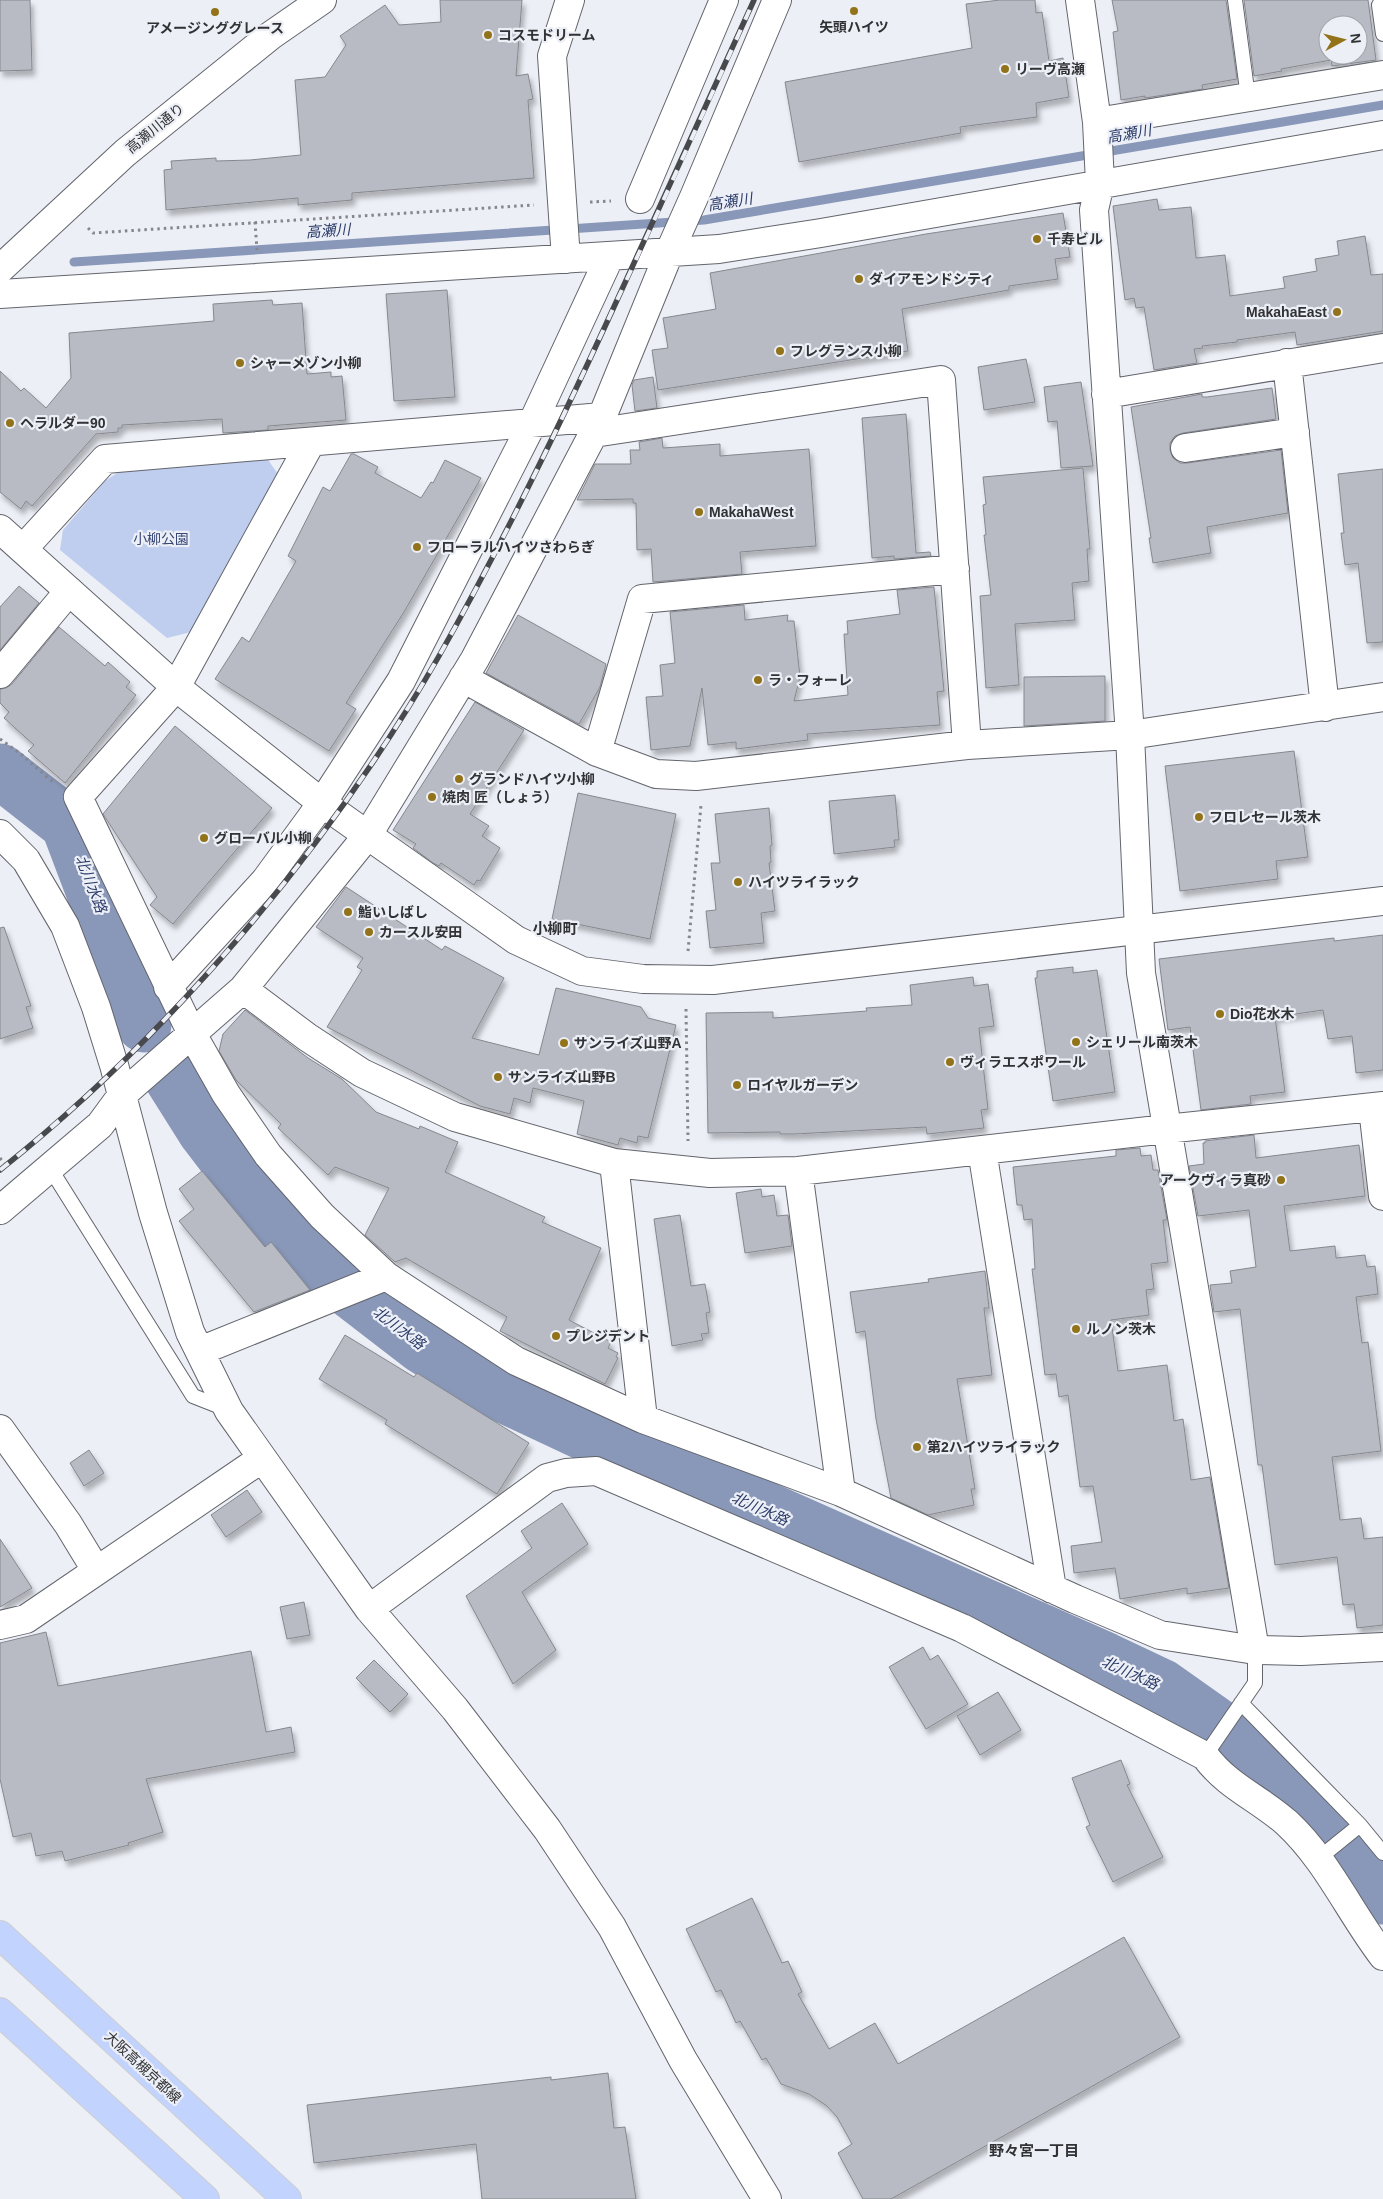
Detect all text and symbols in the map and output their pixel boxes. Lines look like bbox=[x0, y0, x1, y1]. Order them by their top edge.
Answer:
marker: 矢頭ハイツ bbox=[848, 5, 860, 17]
marker: アメージンググレース bbox=[209, 6, 221, 18]
north arrow bbox=[1318, 15, 1368, 65]
place label: 矢頭ハイツ bbox=[819, 19, 889, 35]
place label: アメージンググレース bbox=[146, 20, 284, 36]
place label: コスモドリーム bbox=[498, 27, 596, 43]
marker: コスモドリーム bbox=[482, 29, 494, 41]
text: N bbox=[1347, 32, 1364, 44]
place label: リーヴ高瀬 bbox=[1015, 61, 1085, 77]
marker: リーヴ高瀬 bbox=[999, 63, 1011, 75]
street label: 高瀬川通り bbox=[123, 100, 187, 156]
water label: 高瀬川 bbox=[1105, 121, 1155, 146]
water label: 高瀬川 bbox=[706, 189, 755, 213]
water label: 高瀬川 bbox=[305, 220, 353, 241]
place label: 千寿ビル bbox=[1047, 231, 1103, 247]
marker: 千寿ビル bbox=[1031, 233, 1043, 245]
place label: ダイアモンドシティ bbox=[869, 271, 994, 287]
marker: ダイアモンドシティ bbox=[853, 273, 865, 285]
place label: MakahaEast bbox=[1246, 304, 1327, 320]
marker: MakahaEast bbox=[1331, 306, 1343, 318]
place label: フレグランス小柳 bbox=[790, 343, 902, 359]
marker: フレグランス小柳 bbox=[774, 345, 786, 357]
place label: シャーメゾン小柳 bbox=[250, 355, 361, 371]
marker: シャーメゾン小柳 bbox=[234, 357, 246, 369]
place label: ヘラルダー90 bbox=[20, 415, 106, 431]
marker: ヘラルダー90 bbox=[4, 417, 16, 429]
place label: MakahaWest bbox=[709, 504, 794, 520]
marker: MakahaWest bbox=[693, 506, 705, 518]
park label: 小柳公園 bbox=[133, 531, 189, 547]
place label: フローラルハイツさわらぎ bbox=[427, 539, 595, 555]
marker: フローラルハイツさわらぎ bbox=[411, 541, 423, 553]
place label: ラ・フォーレ bbox=[768, 672, 852, 688]
marker: ラ・フォーレ bbox=[752, 674, 764, 686]
place label: グランドハイツ小柳 bbox=[469, 771, 595, 787]
marker: グランドハイツ小柳 bbox=[453, 773, 465, 785]
place label: 焼肉 匠（しょう） bbox=[442, 789, 558, 805]
marker: 焼肉 匠（しょう） bbox=[426, 791, 438, 803]
place label: フロレセール茨木 bbox=[1209, 809, 1321, 825]
marker: フロレセール茨木 bbox=[1193, 811, 1205, 823]
place label: グローバル小柳 bbox=[214, 830, 312, 846]
marker: グローバル小柳 bbox=[198, 832, 210, 844]
water label: 北川水路 bbox=[73, 853, 111, 917]
place label: ハイツライラック bbox=[748, 874, 860, 890]
marker: ハイツライラック bbox=[732, 876, 744, 888]
place label: 鮨いしばし bbox=[358, 904, 428, 920]
marker: 鮨いしばし bbox=[342, 906, 354, 918]
district label: 小柳町 bbox=[532, 920, 578, 937]
place label: カースル安田 bbox=[379, 924, 462, 940]
marker: カースル安田 bbox=[363, 926, 375, 938]
place label: Dio花水木 bbox=[1230, 1006, 1295, 1022]
marker: Dio花水木 bbox=[1214, 1008, 1226, 1020]
place label: シェリール南茨木 bbox=[1086, 1034, 1198, 1050]
place label: サンライズ山野A bbox=[574, 1035, 682, 1051]
marker: シェリール南茨木 bbox=[1070, 1036, 1082, 1048]
marker: サンライズ山野A bbox=[558, 1037, 570, 1049]
place label: ヴィラエスポワール bbox=[960, 1054, 1086, 1070]
marker: ヴィラエスポワール bbox=[944, 1056, 956, 1068]
place label: サンライズ山野B bbox=[508, 1069, 616, 1085]
marker: サンライズ山野B bbox=[492, 1071, 504, 1083]
place label: ロイヤルガーデン bbox=[747, 1077, 858, 1093]
marker: ロイヤルガーデン bbox=[731, 1079, 743, 1091]
place label: アークヴィラ真砂 bbox=[1160, 1172, 1271, 1188]
marker: アークヴィラ真砂 bbox=[1275, 1174, 1287, 1186]
water label: 北川水路 bbox=[370, 1303, 430, 1354]
place label: ルノン茨木 bbox=[1086, 1321, 1156, 1337]
marker: ルノン茨木 bbox=[1070, 1323, 1082, 1335]
place label: プレジデント bbox=[566, 1328, 650, 1344]
marker: プレジデント bbox=[550, 1330, 562, 1342]
place label: 第2ハイツライラック bbox=[927, 1439, 1061, 1455]
marker: 第2ハイツライラック bbox=[911, 1441, 923, 1453]
water label: 北川水路 bbox=[729, 1489, 793, 1529]
water label: 北川水路 bbox=[1099, 1653, 1163, 1693]
street label: 大阪高槻京都線 bbox=[102, 2028, 184, 2106]
district label: 野々宮一丁目 bbox=[989, 2142, 1079, 2159]

